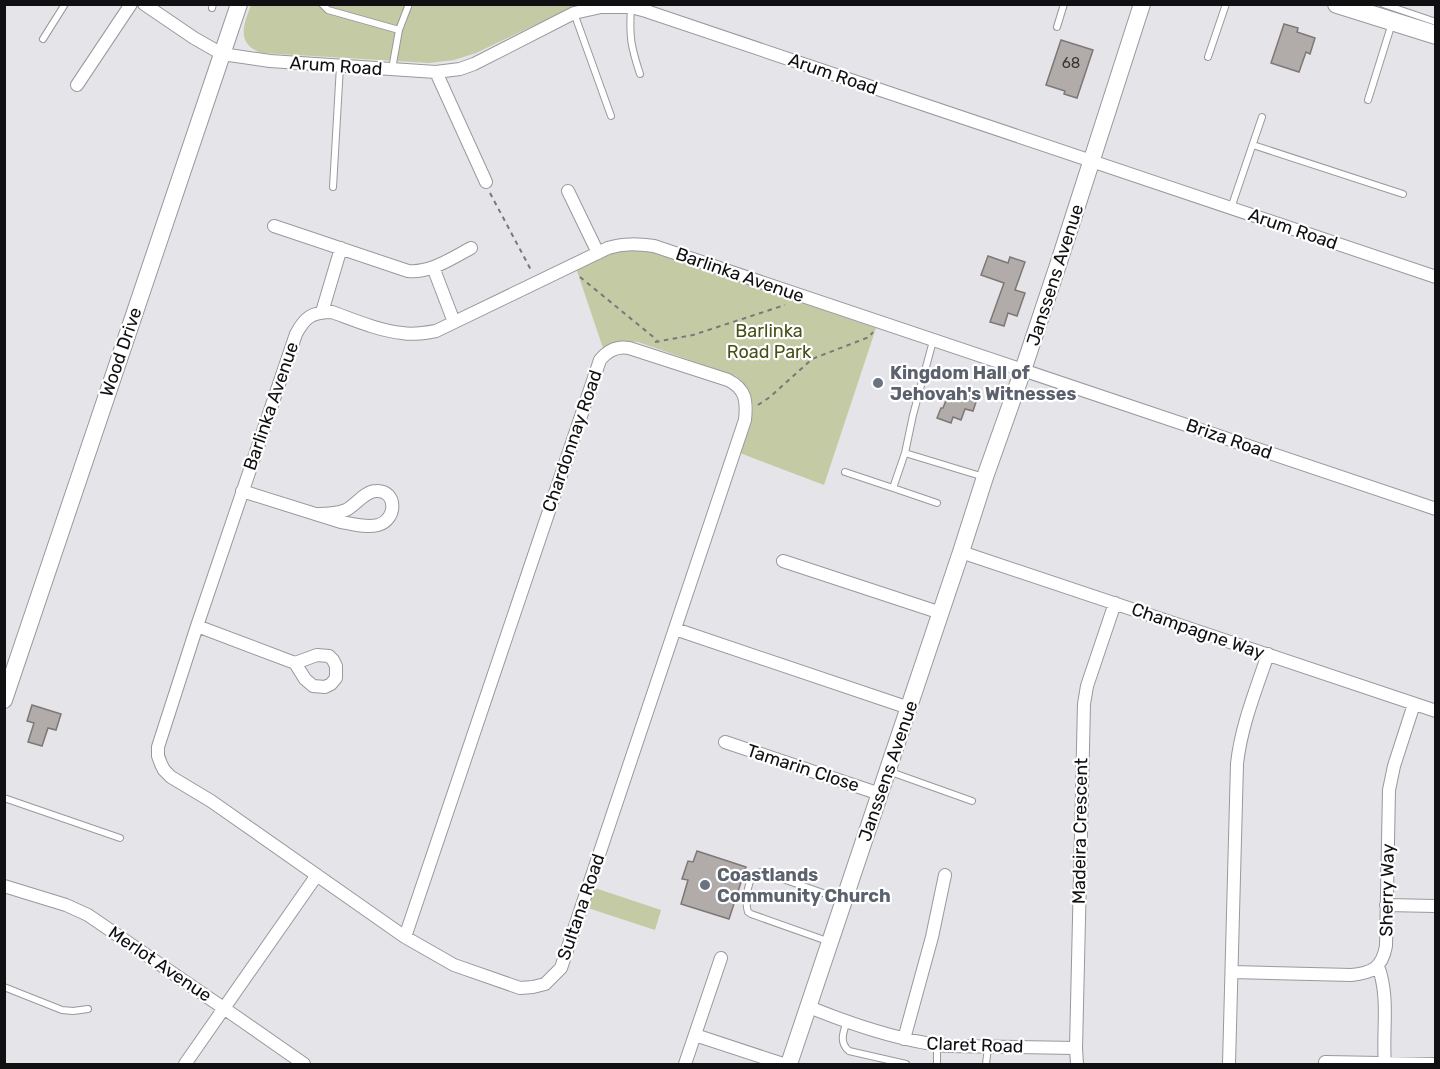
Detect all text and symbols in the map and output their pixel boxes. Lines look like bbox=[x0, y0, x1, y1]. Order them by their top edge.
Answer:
street label: Arum Road bbox=[786, 48, 880, 100]
street label: Arum Road bbox=[289, 52, 383, 80]
house number: 68 bbox=[1062, 54, 1080, 72]
street label: Janssens Avenue bbox=[1022, 201, 1088, 349]
street label: Arum Road bbox=[1246, 203, 1340, 255]
street label: Barlinka Avenue bbox=[673, 243, 807, 307]
street label: Wood Drive bbox=[95, 304, 147, 400]
park label: Barlinka Road Park bbox=[727, 320, 812, 363]
street label: Barlinka Avenue bbox=[239, 339, 303, 473]
place label: Kingdom Hall of Jehovah's Witnesses bbox=[890, 362, 1076, 405]
street label: Chardonnay Road bbox=[537, 367, 607, 515]
marker: Kingdom Hall of Jehovah's Witnesses bbox=[871, 376, 885, 390]
street label: Briza Road bbox=[1183, 414, 1275, 464]
street label: Champagne Way bbox=[1129, 598, 1267, 664]
street label: Janssens Avenue bbox=[854, 698, 922, 844]
street label: Tamarin Close bbox=[744, 739, 862, 797]
street label: Madeira Crescent bbox=[1068, 758, 1092, 904]
street label: Sherry Way bbox=[1375, 843, 1399, 937]
street label: Sultana Road bbox=[552, 851, 610, 963]
place label: Coastlands Community Church bbox=[717, 864, 891, 907]
marker: Coastlands Community Church bbox=[698, 878, 712, 892]
street label: Merlot Avenue bbox=[104, 921, 216, 1007]
street label: Claret Road bbox=[926, 1032, 1024, 1058]

